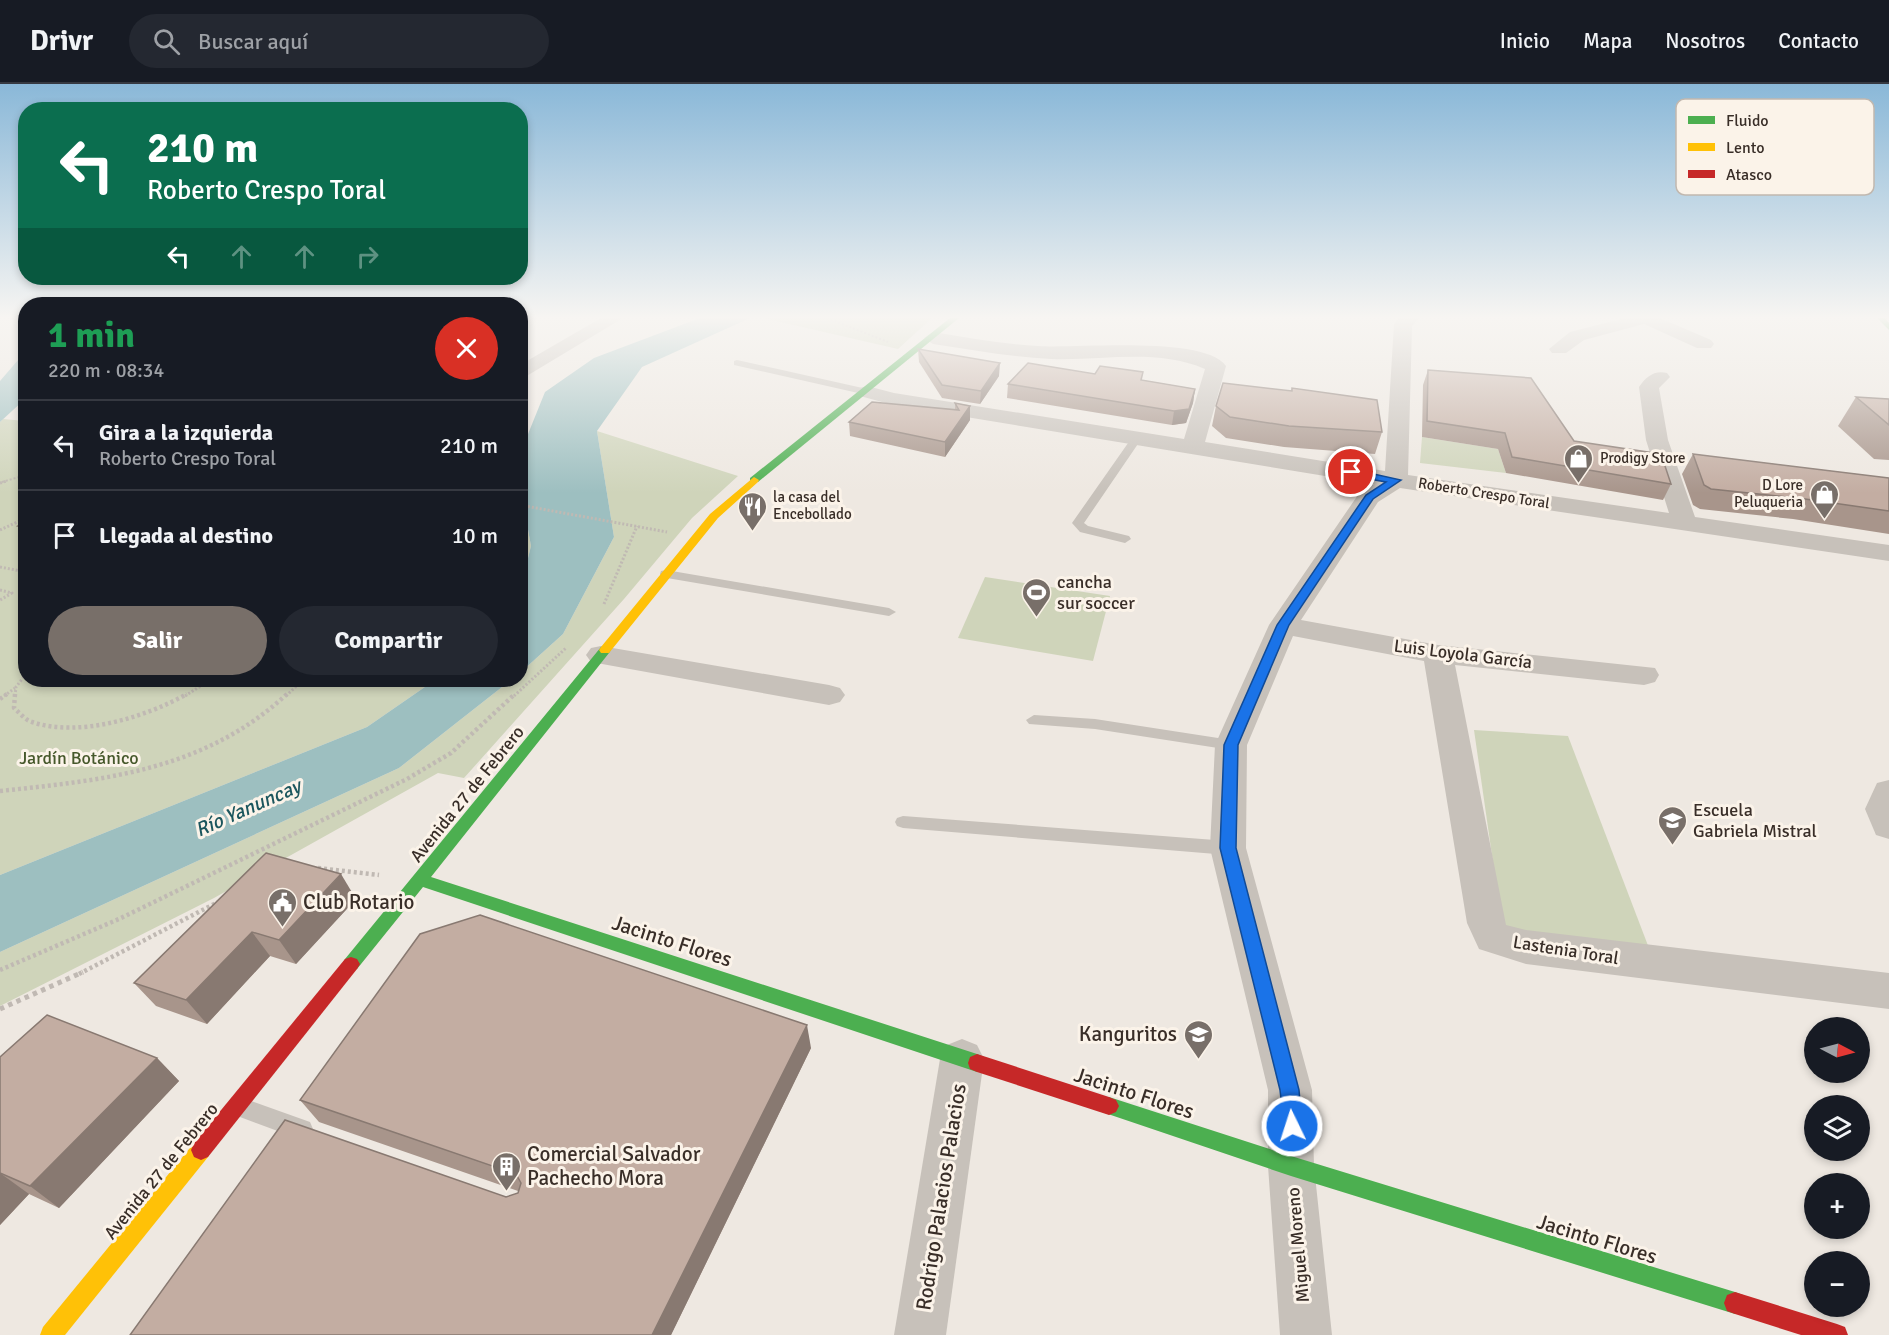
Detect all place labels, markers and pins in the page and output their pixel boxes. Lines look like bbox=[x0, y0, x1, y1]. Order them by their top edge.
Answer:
shop icon: Prodigy Store bbox=[1563, 442, 1595, 484]
pin bbox=[1325, 446, 1376, 497]
place label: Prodigy Store bbox=[1600, 449, 1686, 467]
place label: D Lore Peluqueria bbox=[1734, 476, 1803, 511]
shop icon: D Lore Peluqueria bbox=[1808, 478, 1840, 520]
place label: la casa del Encebollado bbox=[773, 488, 852, 523]
restaurant icon: la casa del Encebollado bbox=[736, 490, 768, 532]
place label: cancha sur soccer bbox=[1057, 571, 1135, 614]
sports icon: cancha sur soccer bbox=[1020, 576, 1052, 618]
place label: Escuela Gabriela Mistral bbox=[1693, 799, 1817, 842]
school or university icon: Escuela Gabriela Mistral bbox=[1656, 804, 1688, 846]
public building icon: Club Rotario bbox=[266, 886, 298, 928]
place label: Club Rotario bbox=[303, 889, 415, 915]
school or university icon: Kanguritos bbox=[1182, 1018, 1214, 1060]
place label: Kanguritos bbox=[1079, 1021, 1177, 1047]
place label: Comercial Salvador Pachecho Mora bbox=[527, 1141, 701, 1191]
building icon: Comercial Salvador Pachecho Mora bbox=[490, 1150, 522, 1192]

